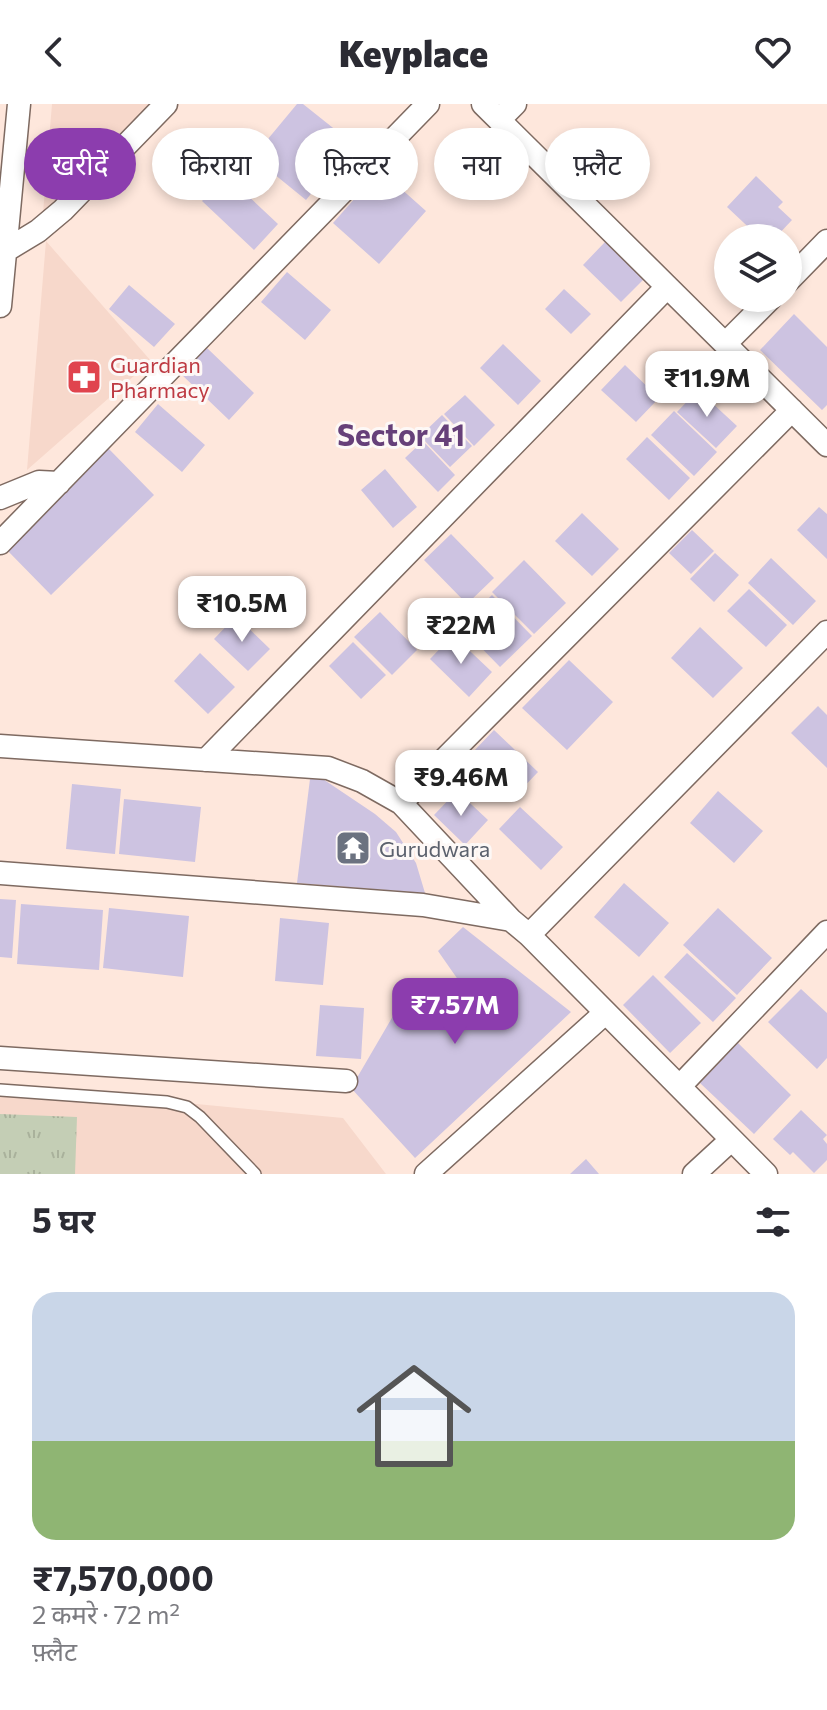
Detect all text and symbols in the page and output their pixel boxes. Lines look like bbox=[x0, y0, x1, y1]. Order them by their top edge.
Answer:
icon: back bbox=[32, 30, 76, 74]
text: Keyplace bbox=[339, 30, 488, 74]
icon: heart bbox=[751, 30, 795, 74]
chip: खरीदें bbox=[24, 128, 136, 200]
chip: किराया bbox=[152, 128, 279, 200]
chip: फ़िल्टर bbox=[295, 128, 418, 200]
chip: नया bbox=[434, 128, 529, 200]
chip: फ़्लैट bbox=[545, 128, 650, 200]
map controls bbox=[714, 224, 802, 312]
button: layers bbox=[714, 224, 802, 312]
place label: Guardian Pharmacy bbox=[110, 351, 210, 403]
pin: ₹11.9M bbox=[642, 351, 772, 419]
pharmacy icon: Guardian Pharmacy bbox=[65, 358, 103, 396]
text: ₹11.9M bbox=[663, 361, 751, 392]
district label: Sector 41 bbox=[337, 415, 465, 452]
pin: ₹10.5M bbox=[177, 576, 307, 644]
text: ₹10.5M bbox=[196, 586, 288, 617]
pin: ₹22M bbox=[414, 598, 508, 666]
text: ₹22M bbox=[426, 608, 496, 639]
pin: ₹9.46M bbox=[396, 750, 526, 818]
text: ₹9.46M bbox=[413, 760, 509, 791]
temple icon: Gurudwara bbox=[334, 829, 372, 867]
place label: Gurudwara bbox=[379, 835, 490, 862]
pin: ₹7.57M bbox=[390, 978, 520, 1046]
text: ₹7.57M bbox=[410, 988, 500, 1019]
text: 5 घर bbox=[32, 1198, 95, 1240]
icon: filters bbox=[751, 1200, 795, 1244]
icon: home bbox=[342, 1344, 486, 1488]
text: ₹7,570,000 bbox=[32, 1556, 214, 1598]
text: 2 कमरे · 72 m² bbox=[32, 1598, 180, 1629]
text: फ़्लैट bbox=[32, 1635, 77, 1666]

